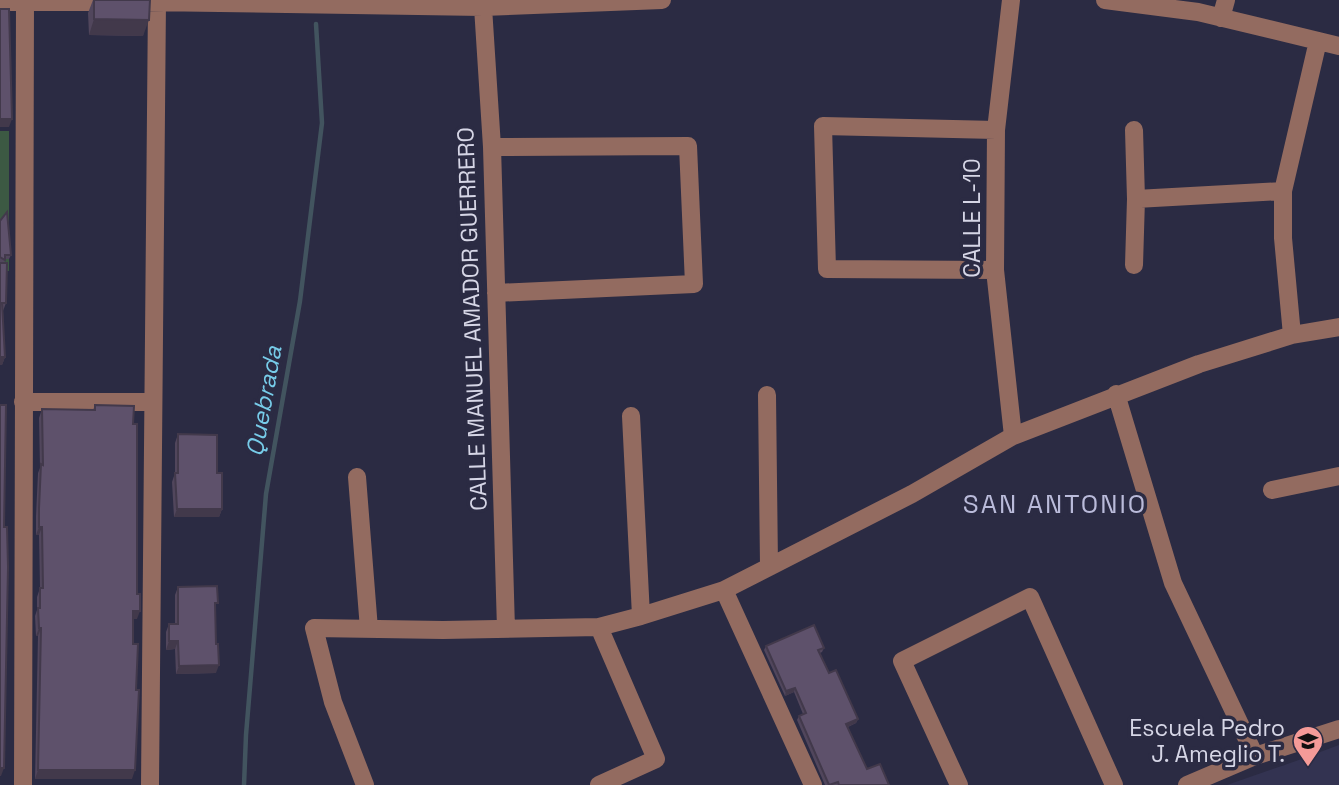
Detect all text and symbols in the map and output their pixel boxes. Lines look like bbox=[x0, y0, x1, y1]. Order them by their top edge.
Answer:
street label: CALLE MANUEL AMADOR GUERRERO bbox=[450, 127, 494, 511]
street label: CALLE L-10 bbox=[957, 158, 987, 278]
water label: Quebrada bbox=[239, 343, 289, 459]
district label: SAN ANTONIO bbox=[963, 487, 1147, 521]
place label: Escuela Pedro J. Ameglio T. bbox=[1129, 713, 1285, 769]
school or university icon: Escuela Pedro J. Ameglio T. bbox=[1291, 724, 1325, 768]

